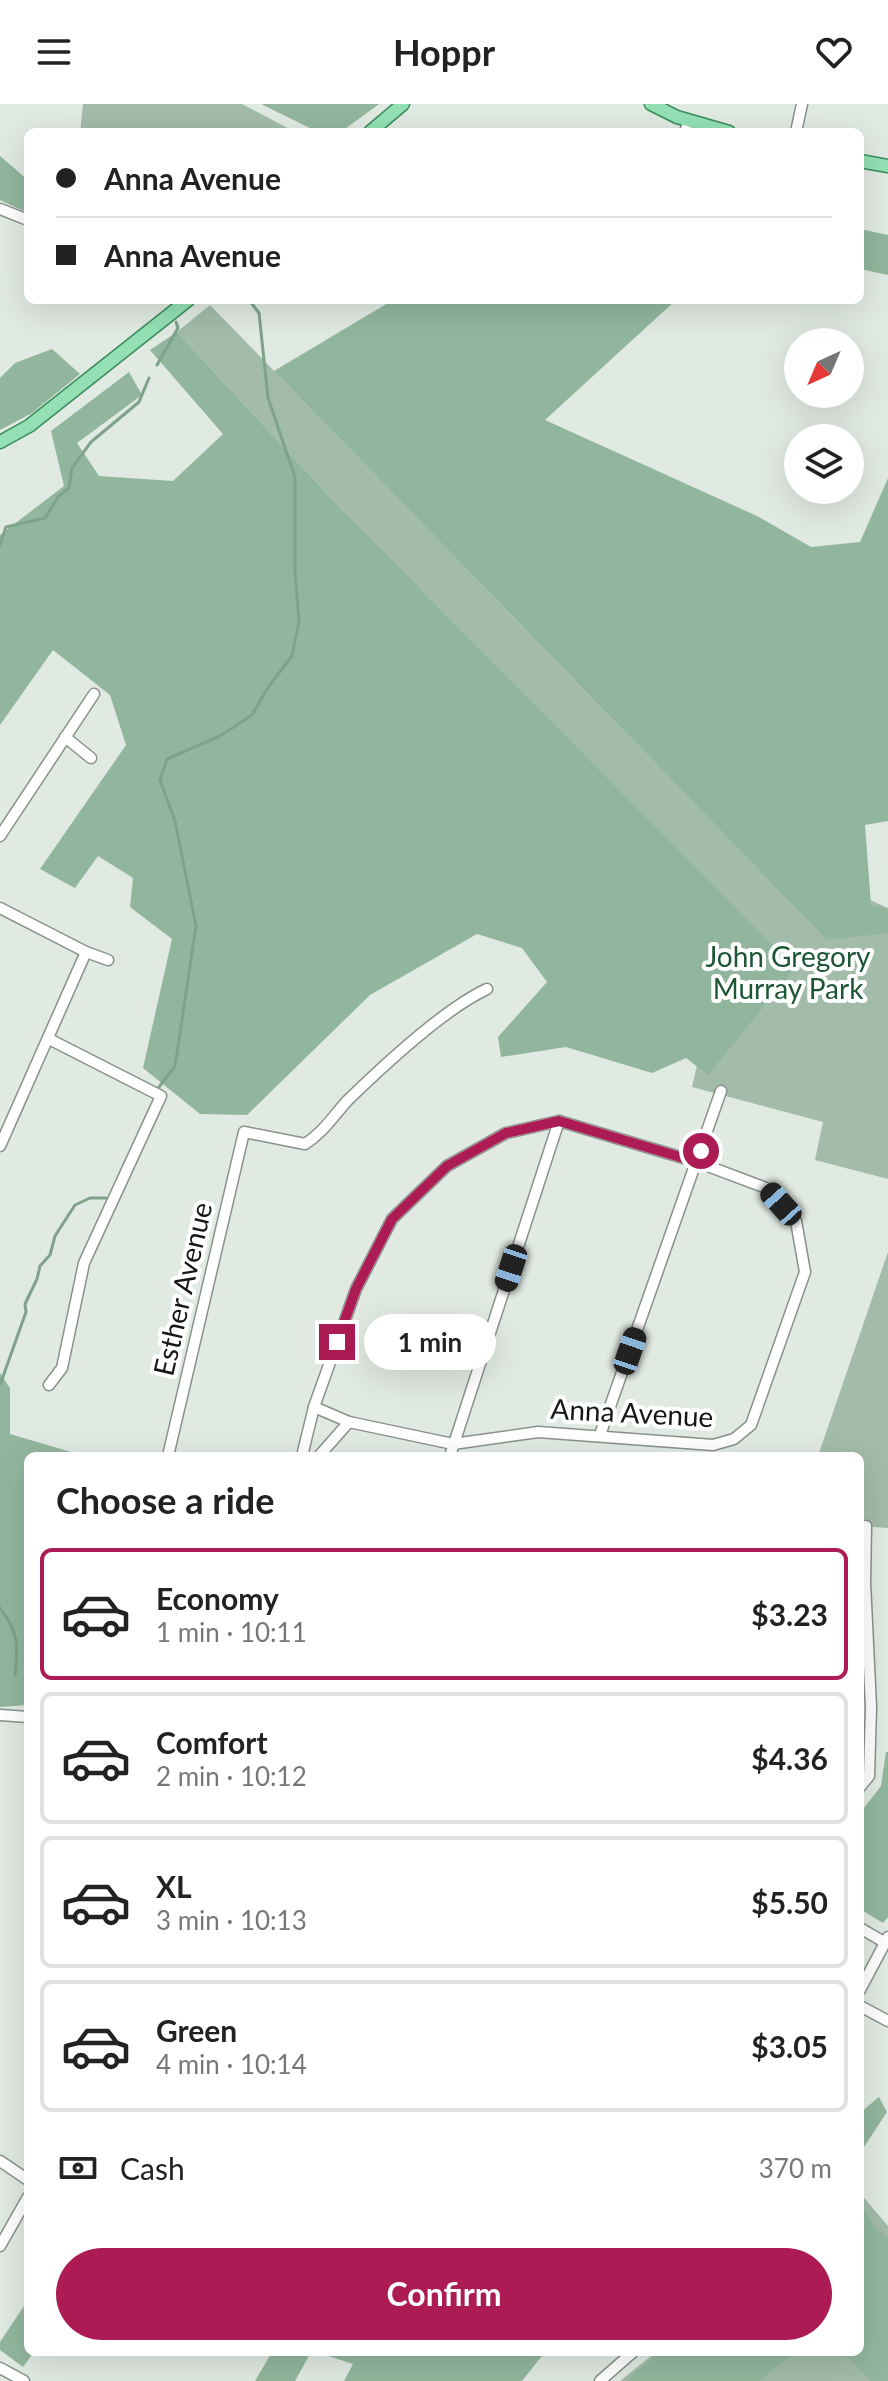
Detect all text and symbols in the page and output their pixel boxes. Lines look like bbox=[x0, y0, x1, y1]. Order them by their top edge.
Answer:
icon: menu bbox=[32, 30, 76, 74]
text: Hoppr bbox=[393, 30, 495, 74]
icon: heart bbox=[812, 30, 856, 74]
text: Anna Avenue bbox=[104, 160, 281, 196]
text: Anna Avenue bbox=[104, 237, 281, 273]
north arrow bbox=[784, 328, 864, 408]
map controls bbox=[784, 328, 864, 504]
button: layers bbox=[784, 424, 864, 504]
park label: John Gregory Murray Park bbox=[705, 939, 871, 1005]
route start bbox=[683, 1133, 719, 1169]
car bbox=[756, 1178, 806, 1230]
street label: Esther Avenue bbox=[146, 1199, 219, 1379]
car bbox=[492, 1241, 530, 1295]
callout: 1 min bbox=[365, 1314, 497, 1370]
route end bbox=[319, 1324, 355, 1360]
car bbox=[611, 1324, 649, 1378]
text: 1 min bbox=[398, 1326, 462, 1358]
street label: Anna Avenue bbox=[550, 1391, 714, 1433]
text: Choose a ride bbox=[56, 1478, 275, 1522]
icon: car bbox=[60, 1578, 132, 1650]
text: Economy bbox=[156, 1580, 279, 1616]
text: $3.23 bbox=[751, 1596, 828, 1632]
text: 1 min · 10:11 bbox=[156, 1616, 307, 1648]
icon: car bbox=[60, 1722, 132, 1794]
text: Comfort bbox=[156, 1724, 268, 1760]
text: $4.36 bbox=[751, 1740, 828, 1776]
text: 2 min · 10:12 bbox=[156, 1760, 307, 1792]
icon: car bbox=[60, 1866, 132, 1938]
text: XL bbox=[156, 1868, 192, 1904]
text: $5.50 bbox=[751, 1884, 828, 1920]
text: 3 min · 10:13 bbox=[156, 1904, 307, 1936]
icon: car bbox=[60, 2010, 132, 2082]
text: Green bbox=[156, 2012, 237, 2048]
text: $3.05 bbox=[751, 2028, 828, 2064]
text: 4 min · 10:14 bbox=[156, 2048, 307, 2080]
icon: cash bbox=[56, 2146, 100, 2190]
text: Cash bbox=[120, 2150, 185, 2186]
text: 370 m bbox=[759, 2152, 832, 2184]
button: Confirm bbox=[56, 2248, 832, 2340]

